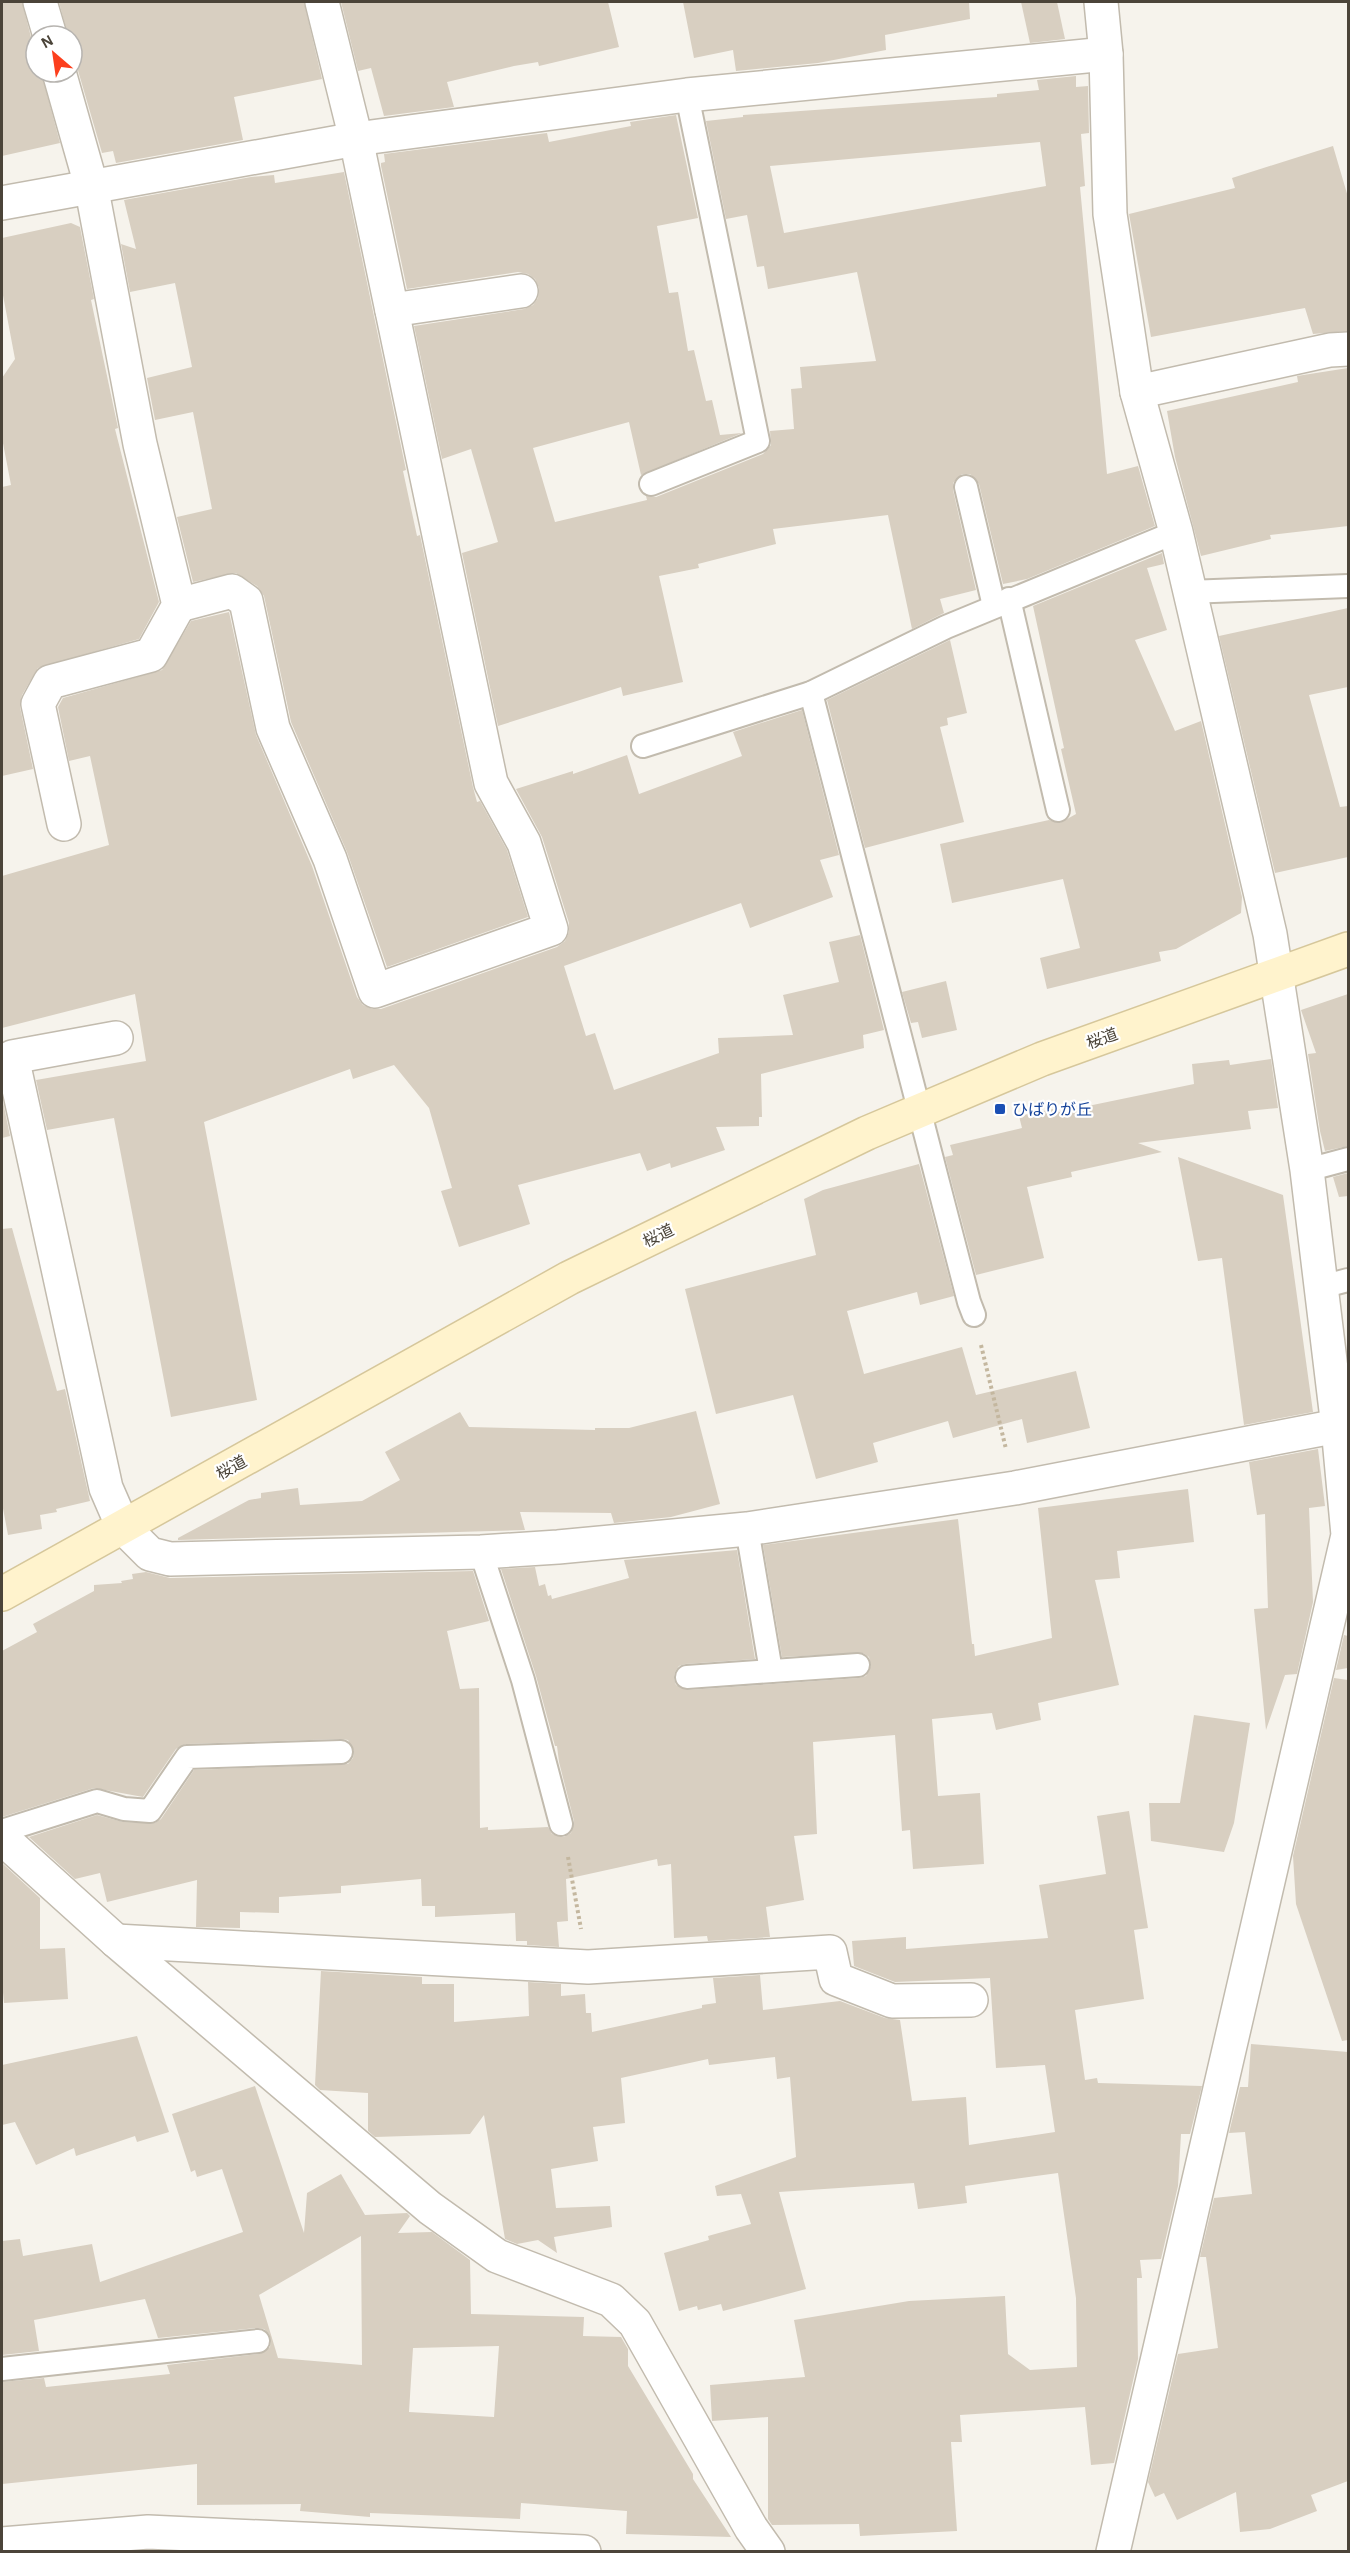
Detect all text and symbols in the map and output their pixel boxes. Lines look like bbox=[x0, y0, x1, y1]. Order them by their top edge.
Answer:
north arrow bbox=[24, 24, 84, 84]
text: N bbox=[38, 32, 56, 51]
street label: 桜道 bbox=[1084, 1025, 1120, 1052]
place label: ひばりが丘 bbox=[1012, 1101, 1092, 1118]
marker: ひばりが丘 bbox=[993, 1102, 1007, 1116]
street label: 桜道 bbox=[640, 1221, 676, 1250]
street label: 桜道 bbox=[213, 1452, 249, 1483]

